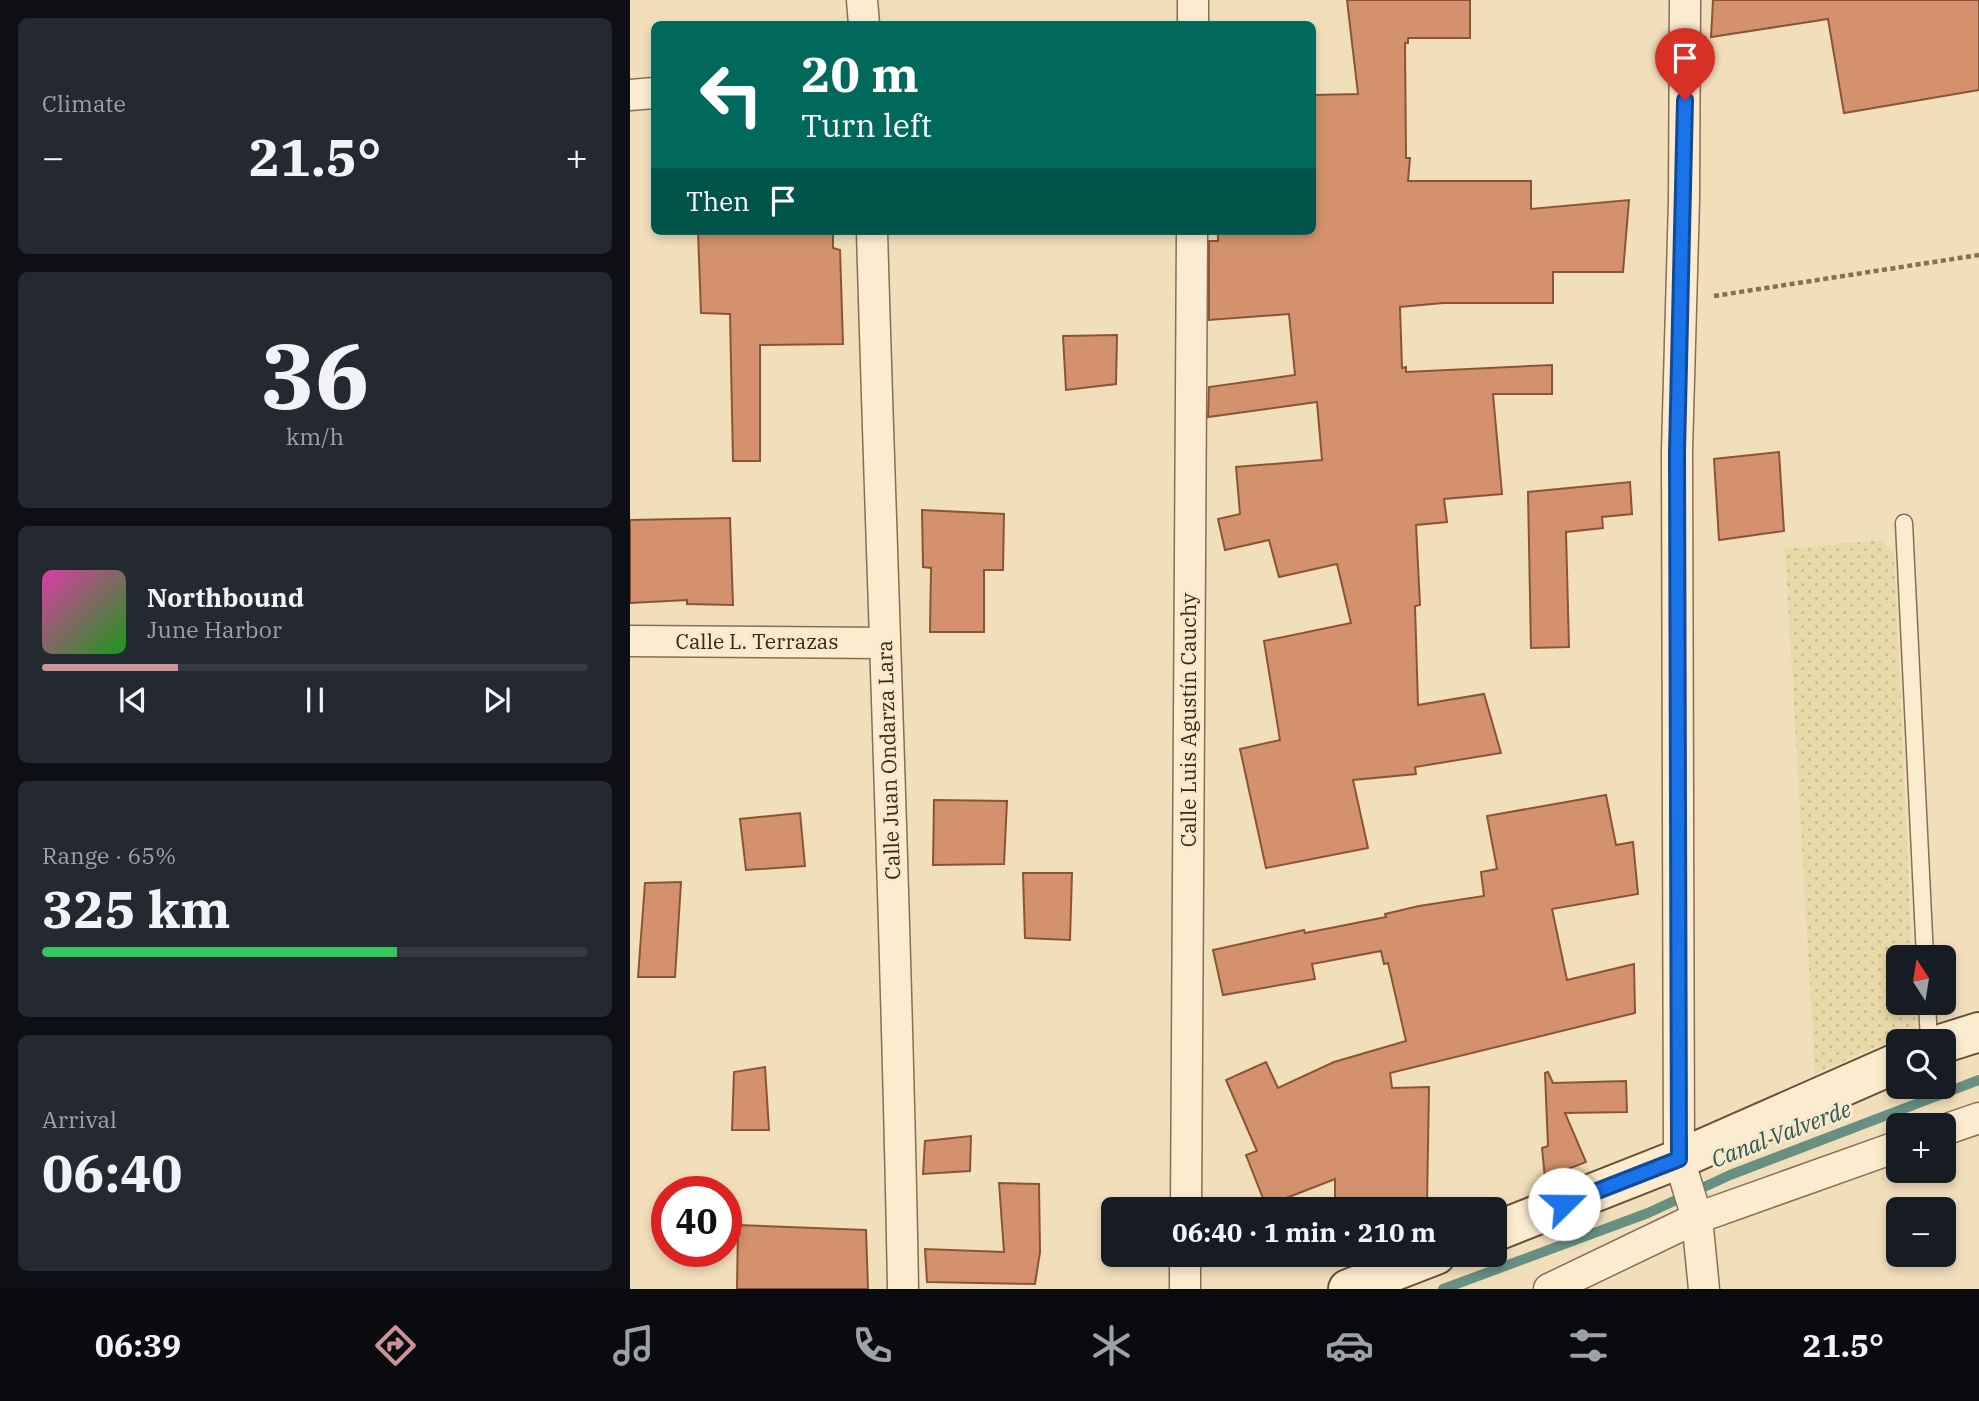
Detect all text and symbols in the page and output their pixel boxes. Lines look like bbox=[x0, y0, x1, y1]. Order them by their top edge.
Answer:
pin bbox=[1655, 28, 1715, 100]
icon: arrive bbox=[1666, 39, 1704, 77]
text: 20 m bbox=[801, 42, 919, 105]
icon: left bbox=[686, 49, 777, 140]
text: Climate bbox=[42, 88, 126, 118]
text: Turn left bbox=[801, 104, 932, 146]
text: 21.5° bbox=[249, 123, 381, 190]
text: − bbox=[42, 132, 65, 181]
text: + bbox=[565, 132, 588, 181]
icon: arrive bbox=[764, 182, 802, 220]
text: Then bbox=[686, 184, 750, 218]
text: 36 bbox=[260, 316, 370, 434]
text: km/h bbox=[286, 421, 344, 451]
text: Northbound bbox=[147, 580, 304, 614]
street label: Calle Luis Agustín Cauchy bbox=[1174, 592, 1202, 847]
text: June Harbor bbox=[147, 614, 282, 644]
street label: Calle L. Terrazas bbox=[675, 627, 839, 655]
street label: Calle Juan Ondarza Lara bbox=[870, 640, 906, 880]
icon: previous bbox=[114, 681, 152, 719]
icon: pause bbox=[296, 681, 334, 719]
icon: next bbox=[478, 681, 516, 719]
text: Range · 65% bbox=[42, 840, 176, 870]
text: 325 km bbox=[42, 875, 231, 942]
north arrow bbox=[1886, 945, 1956, 1015]
map controls bbox=[1886, 945, 1956, 1267]
button: search bbox=[1886, 1029, 1956, 1099]
water label: Canal Valverde bbox=[1706, 1093, 1855, 1174]
text: Arrival bbox=[42, 1104, 117, 1134]
button: + bbox=[1886, 1113, 1956, 1183]
text: 06:40 bbox=[42, 1139, 183, 1206]
position arrow bbox=[1527, 1167, 1601, 1241]
speed limit sign: 40 bbox=[651, 1176, 742, 1267]
button: − bbox=[1886, 1197, 1956, 1267]
text: 06:40 · 1 min · 210 m bbox=[1172, 1215, 1436, 1249]
icon: directions bbox=[371, 1321, 420, 1370]
icon: music bbox=[609, 1321, 658, 1370]
icon: phone bbox=[848, 1321, 897, 1370]
icon: climate bbox=[1087, 1321, 1136, 1370]
icon: car bbox=[1325, 1321, 1374, 1370]
icon: filters bbox=[1564, 1321, 1613, 1370]
text: 06:39 bbox=[95, 1324, 181, 1366]
text: 21.5° bbox=[1802, 1324, 1884, 1366]

